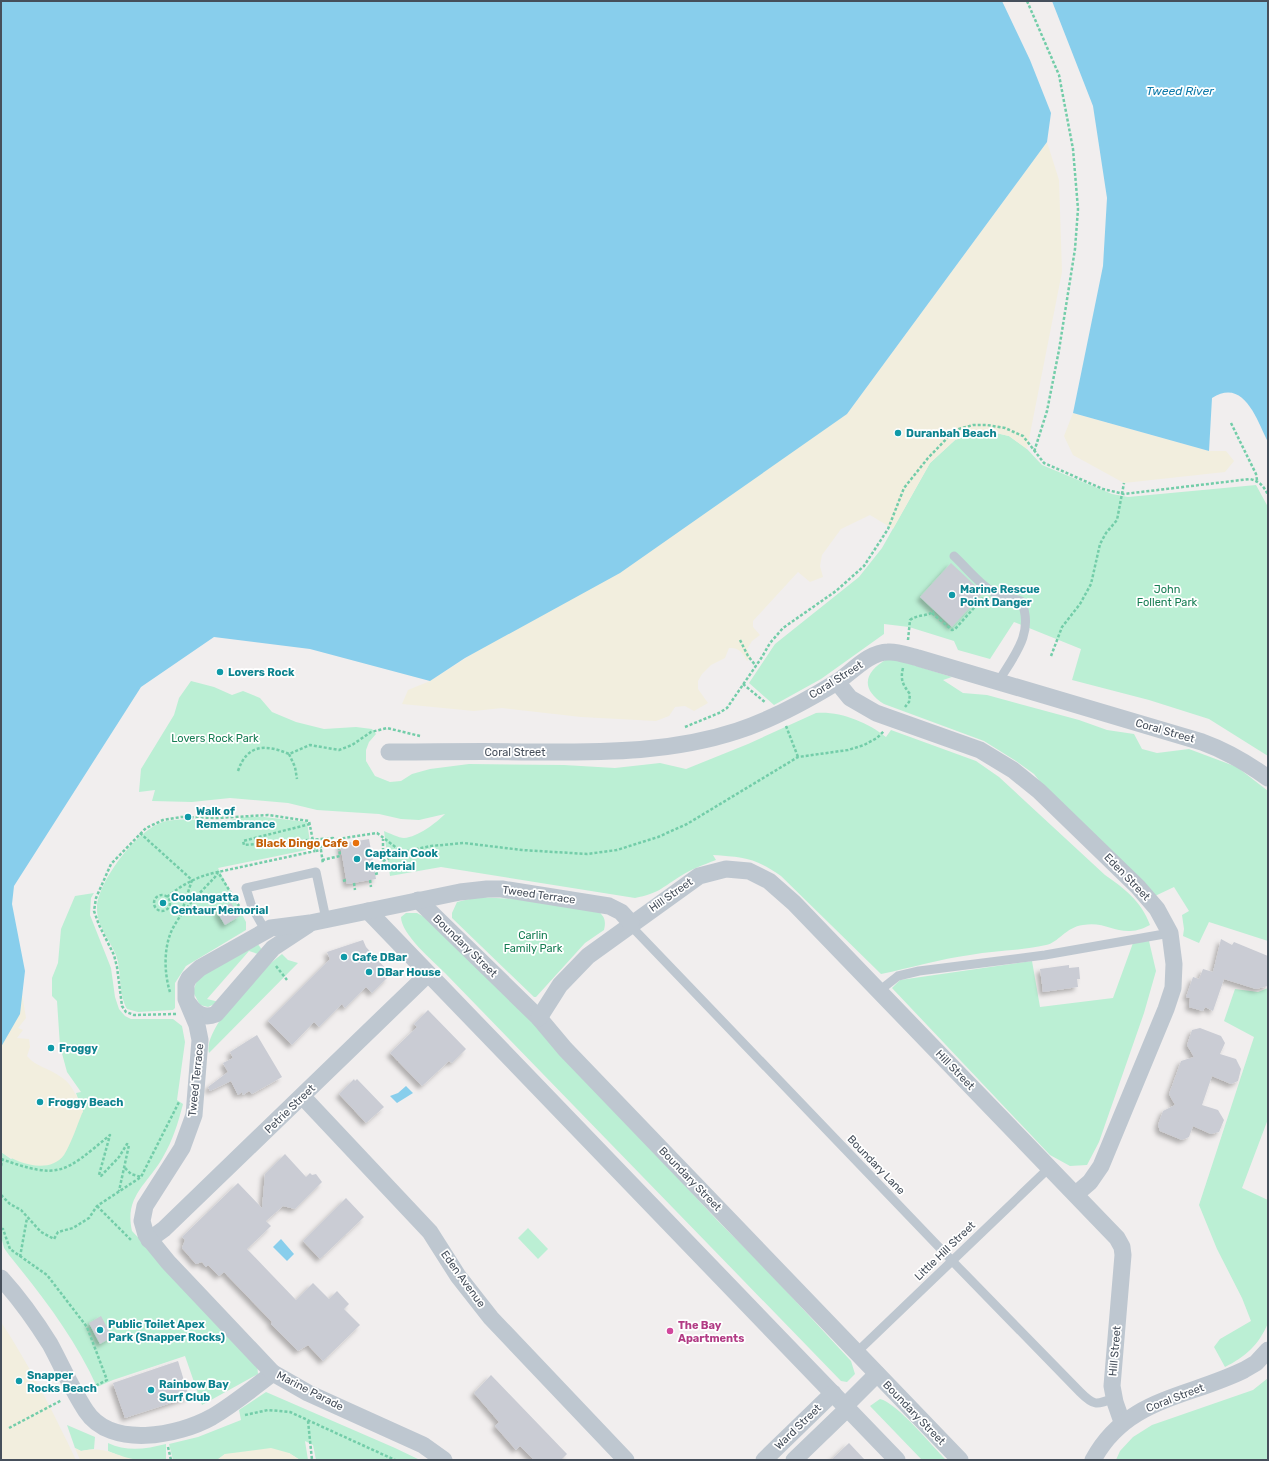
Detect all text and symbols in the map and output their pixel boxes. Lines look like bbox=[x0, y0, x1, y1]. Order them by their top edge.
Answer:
water label: Tweed River bbox=[1146, 84, 1214, 98]
place label: Duranbah Beach bbox=[906, 427, 997, 440]
marker: Duranbah Beach bbox=[893, 428, 903, 438]
place label: Marine Rescue Point Danger bbox=[960, 583, 1040, 609]
park label: John Follent Park bbox=[1137, 583, 1198, 609]
marker: Marine Rescue Point Danger bbox=[947, 590, 957, 600]
street label: Coral Street bbox=[807, 658, 866, 702]
place label: Lovers Rock bbox=[228, 666, 295, 679]
marker: Lovers Rock bbox=[215, 667, 225, 677]
street label: Coral Street bbox=[1134, 716, 1197, 746]
park label: Lovers Rock Park bbox=[171, 732, 259, 745]
street label: Coral Street bbox=[485, 746, 546, 759]
place label: Walk of Remembrance bbox=[196, 805, 276, 831]
marker: Walk of Remembrance bbox=[183, 812, 193, 822]
place label: Black Dingo Cafe bbox=[256, 837, 348, 850]
marker: Black Dingo Cafe bbox=[351, 838, 361, 848]
place label: Captain Cook Memorial bbox=[365, 847, 438, 873]
street label: Eden Street bbox=[1101, 851, 1153, 904]
marker: Captain Cook Memorial bbox=[352, 854, 362, 864]
street label: Hill Street bbox=[647, 875, 696, 915]
street label: Tweed Terrace bbox=[502, 883, 576, 907]
place label: Coolangatta Centaur Memorial bbox=[171, 891, 268, 917]
marker: Coolangatta Centaur Memorial bbox=[158, 898, 168, 908]
street label: Boundary Street bbox=[430, 912, 500, 980]
park label: Carlin Family Park bbox=[504, 929, 563, 955]
place label: Cafe DBar bbox=[352, 951, 407, 964]
marker: Cafe DBar bbox=[339, 952, 349, 962]
place label: DBar House bbox=[377, 966, 441, 979]
marker: DBar House bbox=[364, 967, 374, 977]
place label: Froggy bbox=[59, 1042, 98, 1055]
marker: Froggy bbox=[46, 1043, 56, 1053]
street label: Tweed Terrace bbox=[186, 1043, 206, 1117]
street label: Hill Street bbox=[933, 1047, 978, 1093]
street label: Petrie Street bbox=[262, 1081, 318, 1136]
place label: Froggy Beach bbox=[48, 1096, 123, 1109]
marker: Froggy Beach bbox=[35, 1097, 45, 1107]
street label: Boundary Lane bbox=[844, 1133, 908, 1197]
street label: Boundary Street bbox=[656, 1144, 724, 1214]
street label: Little Hill Street bbox=[912, 1218, 979, 1283]
street label: Eden Avenue bbox=[438, 1248, 488, 1310]
place label: Public Toilet Apex Park (Snapper Rocks) bbox=[108, 1318, 225, 1344]
place label: The Bay Apartments bbox=[678, 1319, 744, 1345]
marker: Public Toilet Apex Park (Snapper Rocks) bbox=[95, 1325, 105, 1335]
street label: Hill Street bbox=[1106, 1325, 1124, 1377]
marker: The Bay Apartments bbox=[665, 1326, 675, 1336]
place label: Snapper Rocks Beach bbox=[27, 1369, 97, 1395]
street label: Marine Parade bbox=[274, 1369, 346, 1413]
marker: Snapper Rocks Beach bbox=[14, 1376, 24, 1386]
place label: Rainbow Bay Surf Club bbox=[159, 1378, 229, 1404]
street label: Boundary Street bbox=[880, 1378, 948, 1448]
street label: Coral Street bbox=[1144, 1381, 1206, 1415]
marker: Rainbow Bay Surf Club bbox=[146, 1385, 156, 1395]
street label: Ward Street bbox=[772, 1401, 825, 1452]

